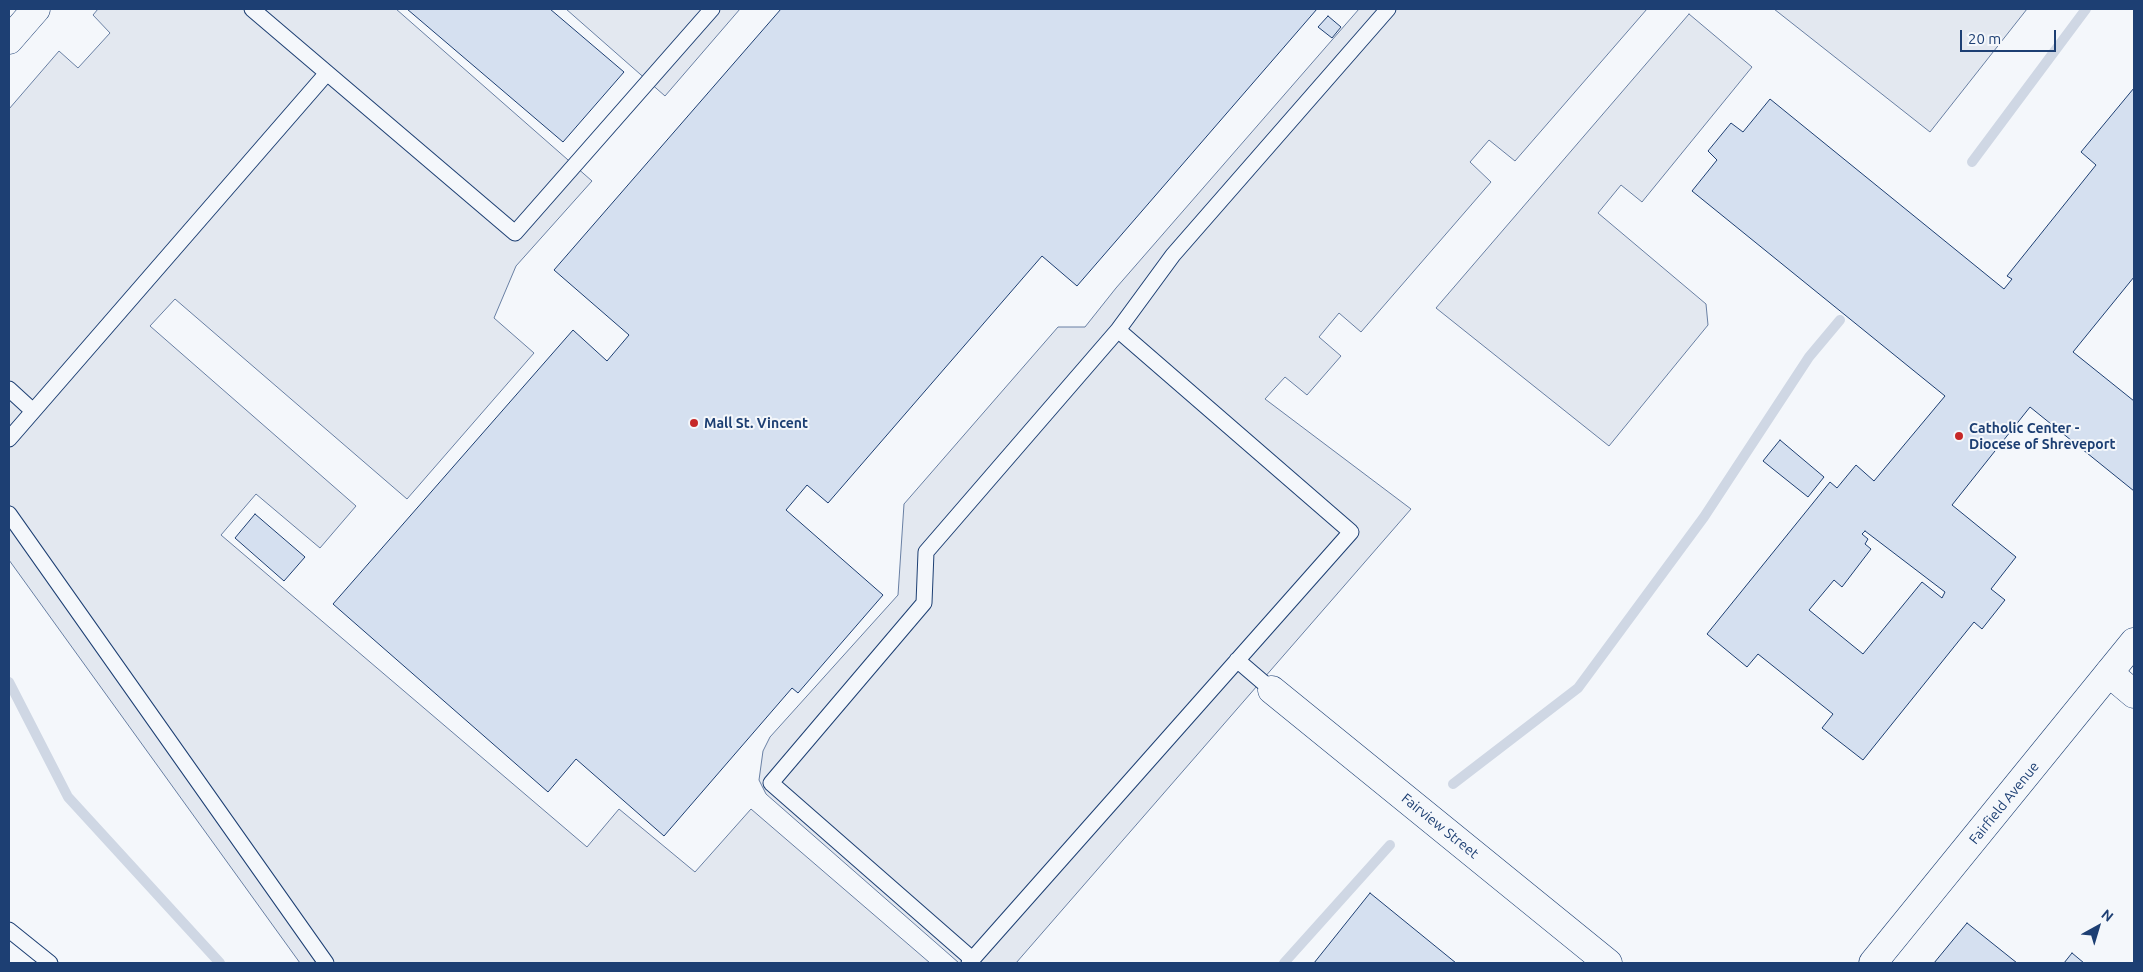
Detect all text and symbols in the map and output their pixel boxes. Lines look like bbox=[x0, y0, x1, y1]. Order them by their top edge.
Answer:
scale bar bbox=[1963, 20, 2059, 52]
text: 20 m bbox=[1968, 30, 2001, 47]
place label: Mall St. Vincent bbox=[704, 415, 808, 431]
marker: Mall St. Vincent bbox=[688, 417, 700, 429]
place label: Catholic Center - Diocese of Shreveport bbox=[1969, 420, 2116, 452]
marker: Catholic Center - Diocese of Shreveport bbox=[1953, 430, 1965, 442]
street label: Fairfield Avenue bbox=[1966, 758, 2042, 848]
street label: Fairview Street bbox=[1398, 790, 1482, 862]
north arrow bbox=[2073, 902, 2123, 952]
text: N bbox=[2098, 906, 2117, 925]

